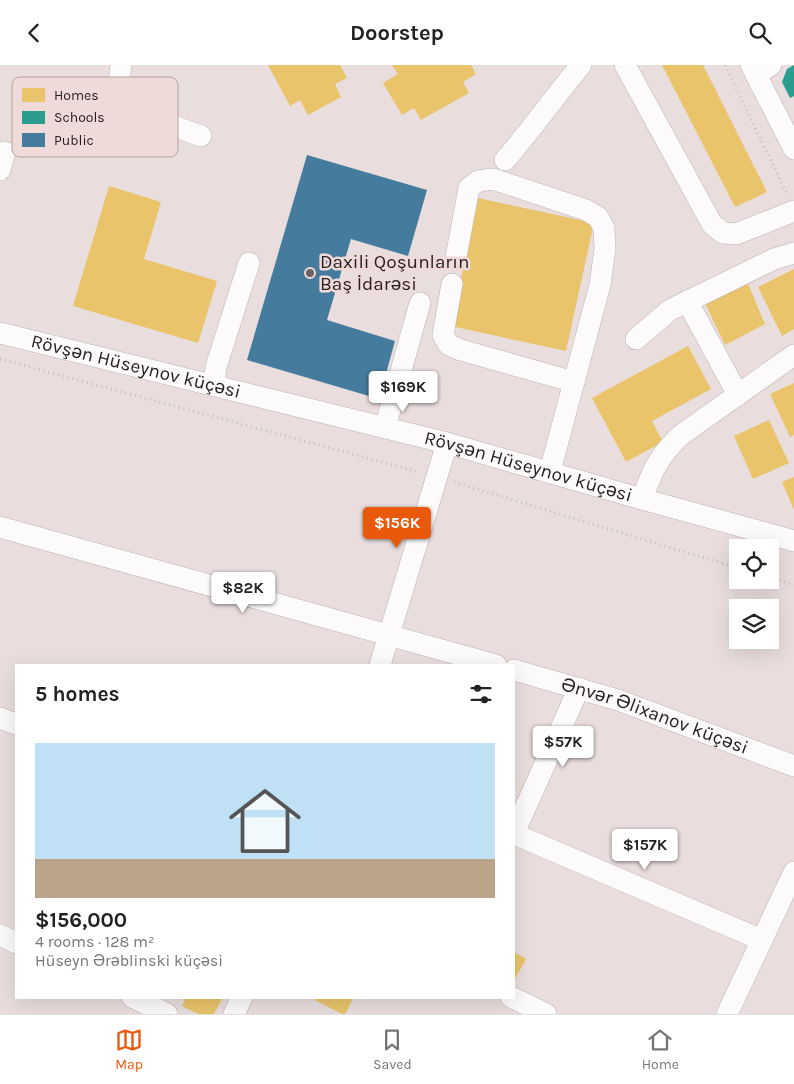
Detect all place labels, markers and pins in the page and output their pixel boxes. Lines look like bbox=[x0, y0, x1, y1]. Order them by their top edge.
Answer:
place label: Daxili Qoşunların Baş İdarəsi bbox=[320, 251, 469, 295]
marker: Daxili Qoşunların Baş İdarəsi bbox=[304, 267, 316, 279]
pin: $169K bbox=[368, 371, 438, 413]
pin: $156K bbox=[362, 507, 432, 549]
pin: $82K bbox=[213, 571, 273, 614]
pin: $57K bbox=[533, 725, 593, 768]
pin: $157K bbox=[610, 829, 680, 871]

